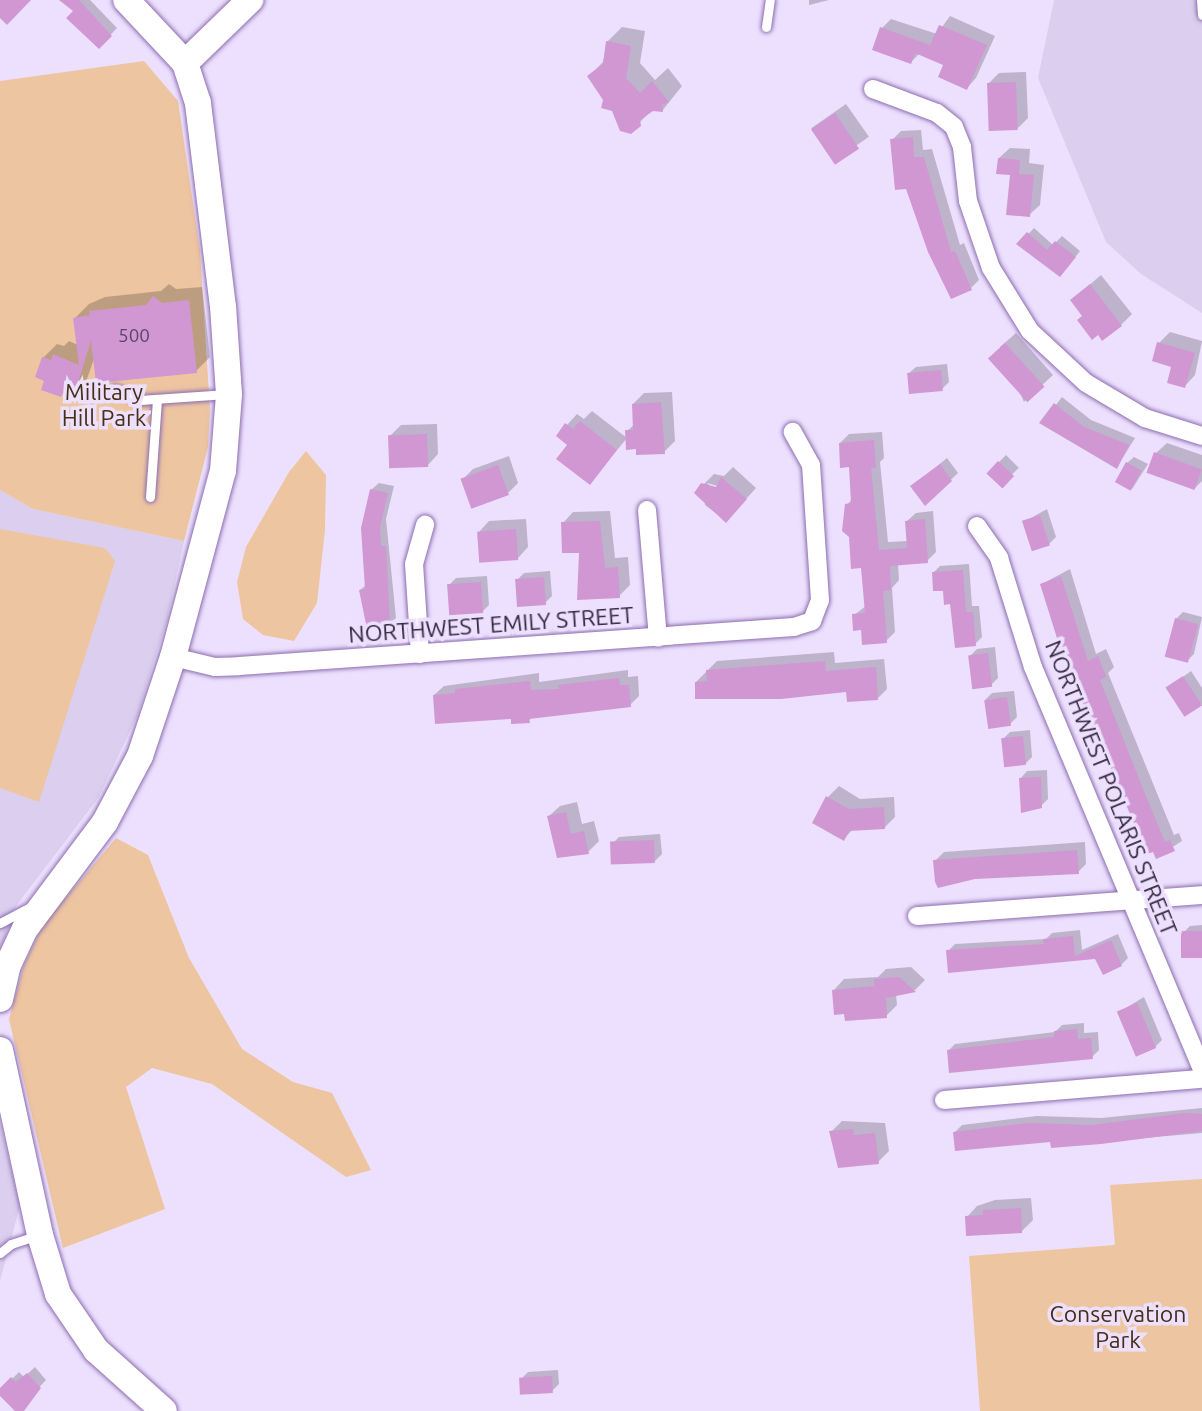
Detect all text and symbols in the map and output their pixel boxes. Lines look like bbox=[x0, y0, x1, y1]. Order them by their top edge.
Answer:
house number: 500 bbox=[118, 325, 150, 347]
park label: Military Hill Park bbox=[62, 378, 146, 432]
street label: NORTHWEST EMILY STREET bbox=[347, 601, 635, 649]
street label: NORTHWEST POLARIS STREET bbox=[1039, 636, 1183, 940]
park label: Conservation Park bbox=[1050, 1300, 1186, 1354]

